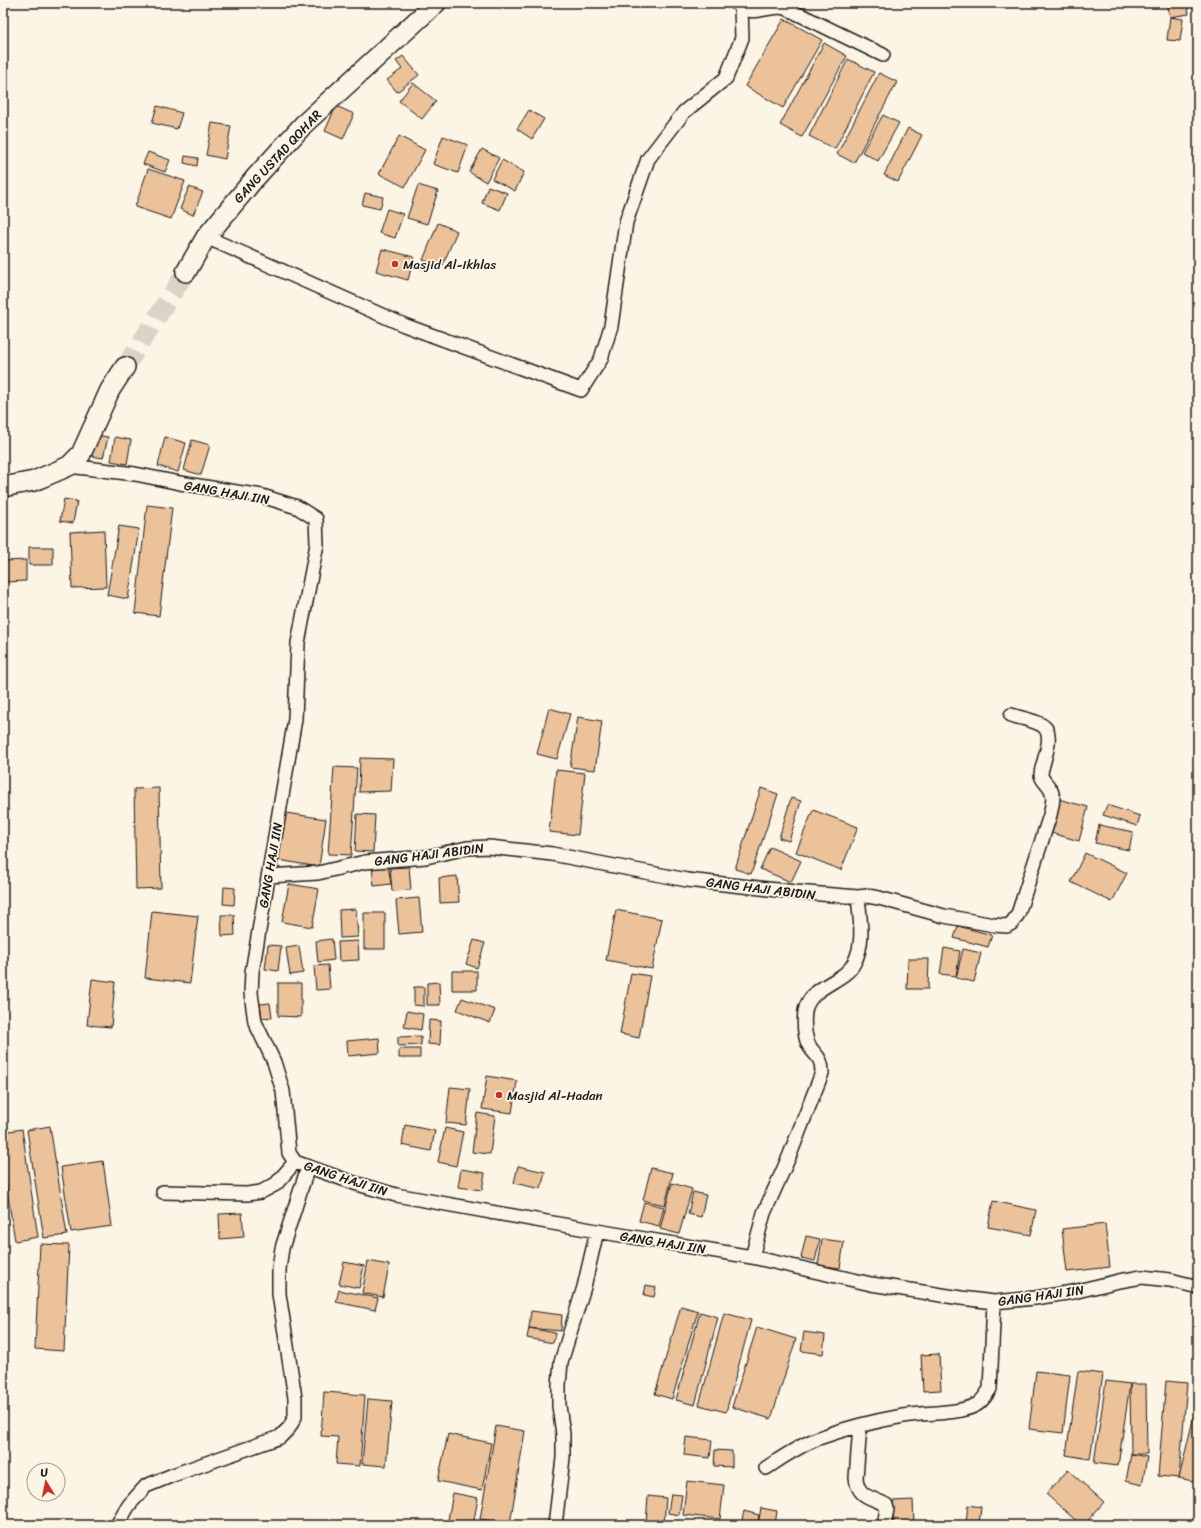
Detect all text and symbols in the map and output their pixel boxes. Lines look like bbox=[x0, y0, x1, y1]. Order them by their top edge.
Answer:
street label: GANG USTAD QOHAR bbox=[228, 104, 327, 208]
place label: Masjid Al-Ikhlas bbox=[403, 253, 496, 276]
marker: Masjid Al-Ikhlas bbox=[390, 259, 400, 269]
street label: GANG HAJI IIN bbox=[182, 474, 272, 511]
street label: GANG HAJI IIN bbox=[252, 820, 289, 910]
street label: GANG HAJI ABIDIN bbox=[373, 836, 485, 873]
street label: GANG HAJI ABIDIN bbox=[705, 870, 817, 907]
place label: Masjid Al-Hadan bbox=[507, 1084, 603, 1107]
marker: Masjid Al-Hadan bbox=[494, 1090, 504, 1100]
street label: GANG HAJI IIN bbox=[301, 1154, 391, 1203]
street label: GANG HAJI IIN bbox=[618, 1224, 708, 1261]
street label: GANG HAJI IIN bbox=[997, 1278, 1086, 1313]
north arrow bbox=[26, 1462, 66, 1502]
text: U bbox=[39, 1463, 50, 1483]

